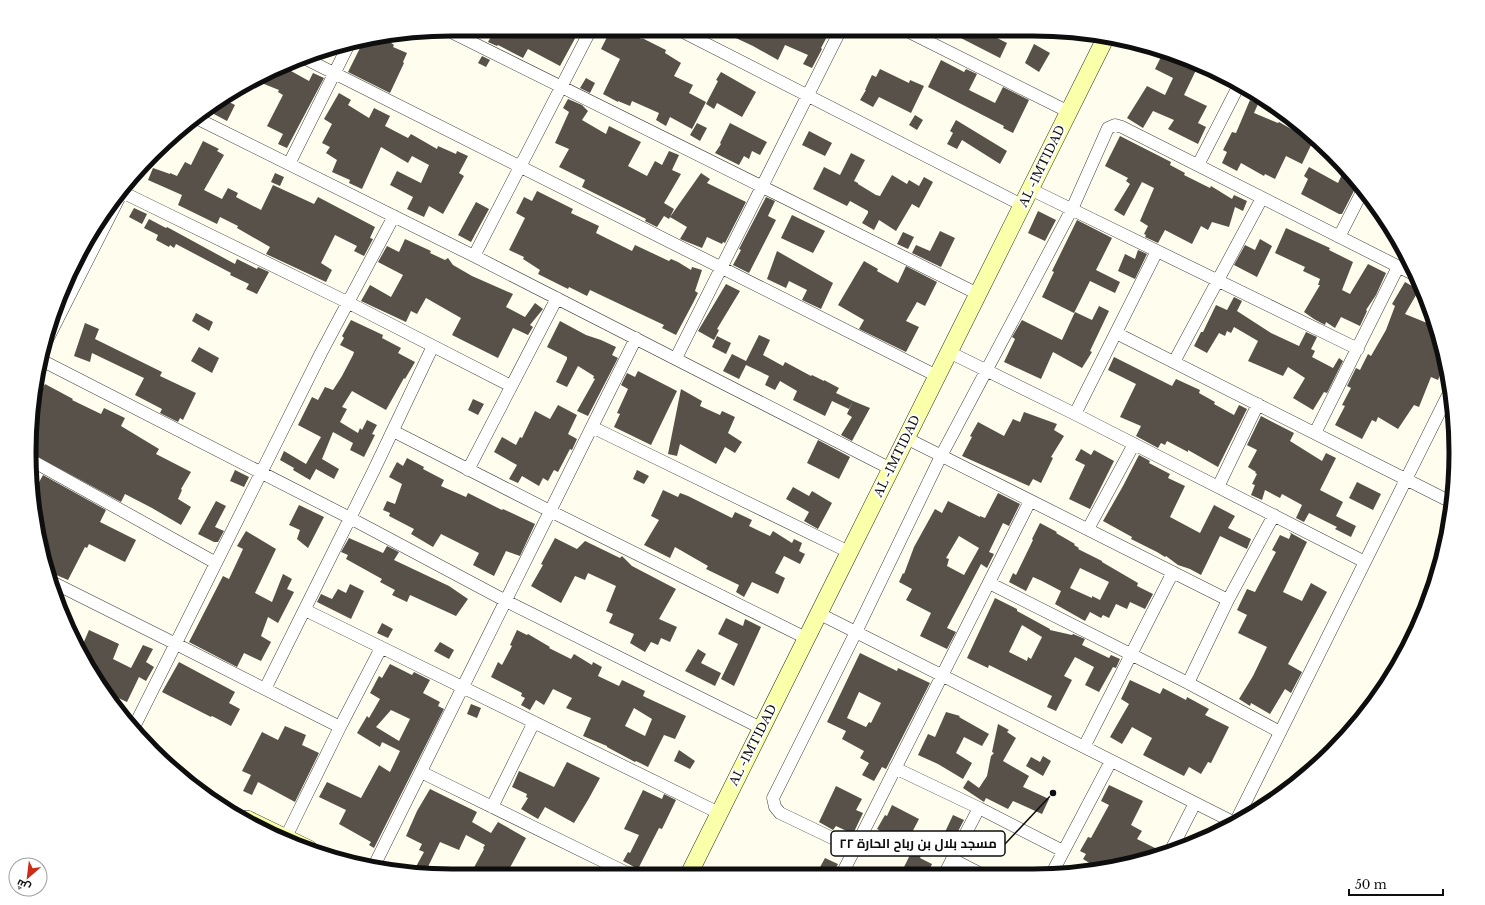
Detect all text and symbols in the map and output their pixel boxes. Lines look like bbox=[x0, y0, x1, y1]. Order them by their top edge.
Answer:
street label: AL -IMTIDAD bbox=[1015, 122, 1068, 210]
street label: AL -IMTIDAD bbox=[870, 412, 923, 500]
street label: AL -IMTIDAD bbox=[725, 702, 780, 789]
callout: مسجد بلال بن رباح الحارة ٢٢ bbox=[831, 831, 1005, 856]
text: مسجد بلال بن رباح الحارة ٢٢ bbox=[839, 835, 997, 852]
north arrow bbox=[8, 857, 48, 897]
scale bar bbox=[1349, 871, 1443, 897]
text: ش bbox=[14, 876, 33, 895]
text: 50 m bbox=[1355, 877, 1387, 892]

